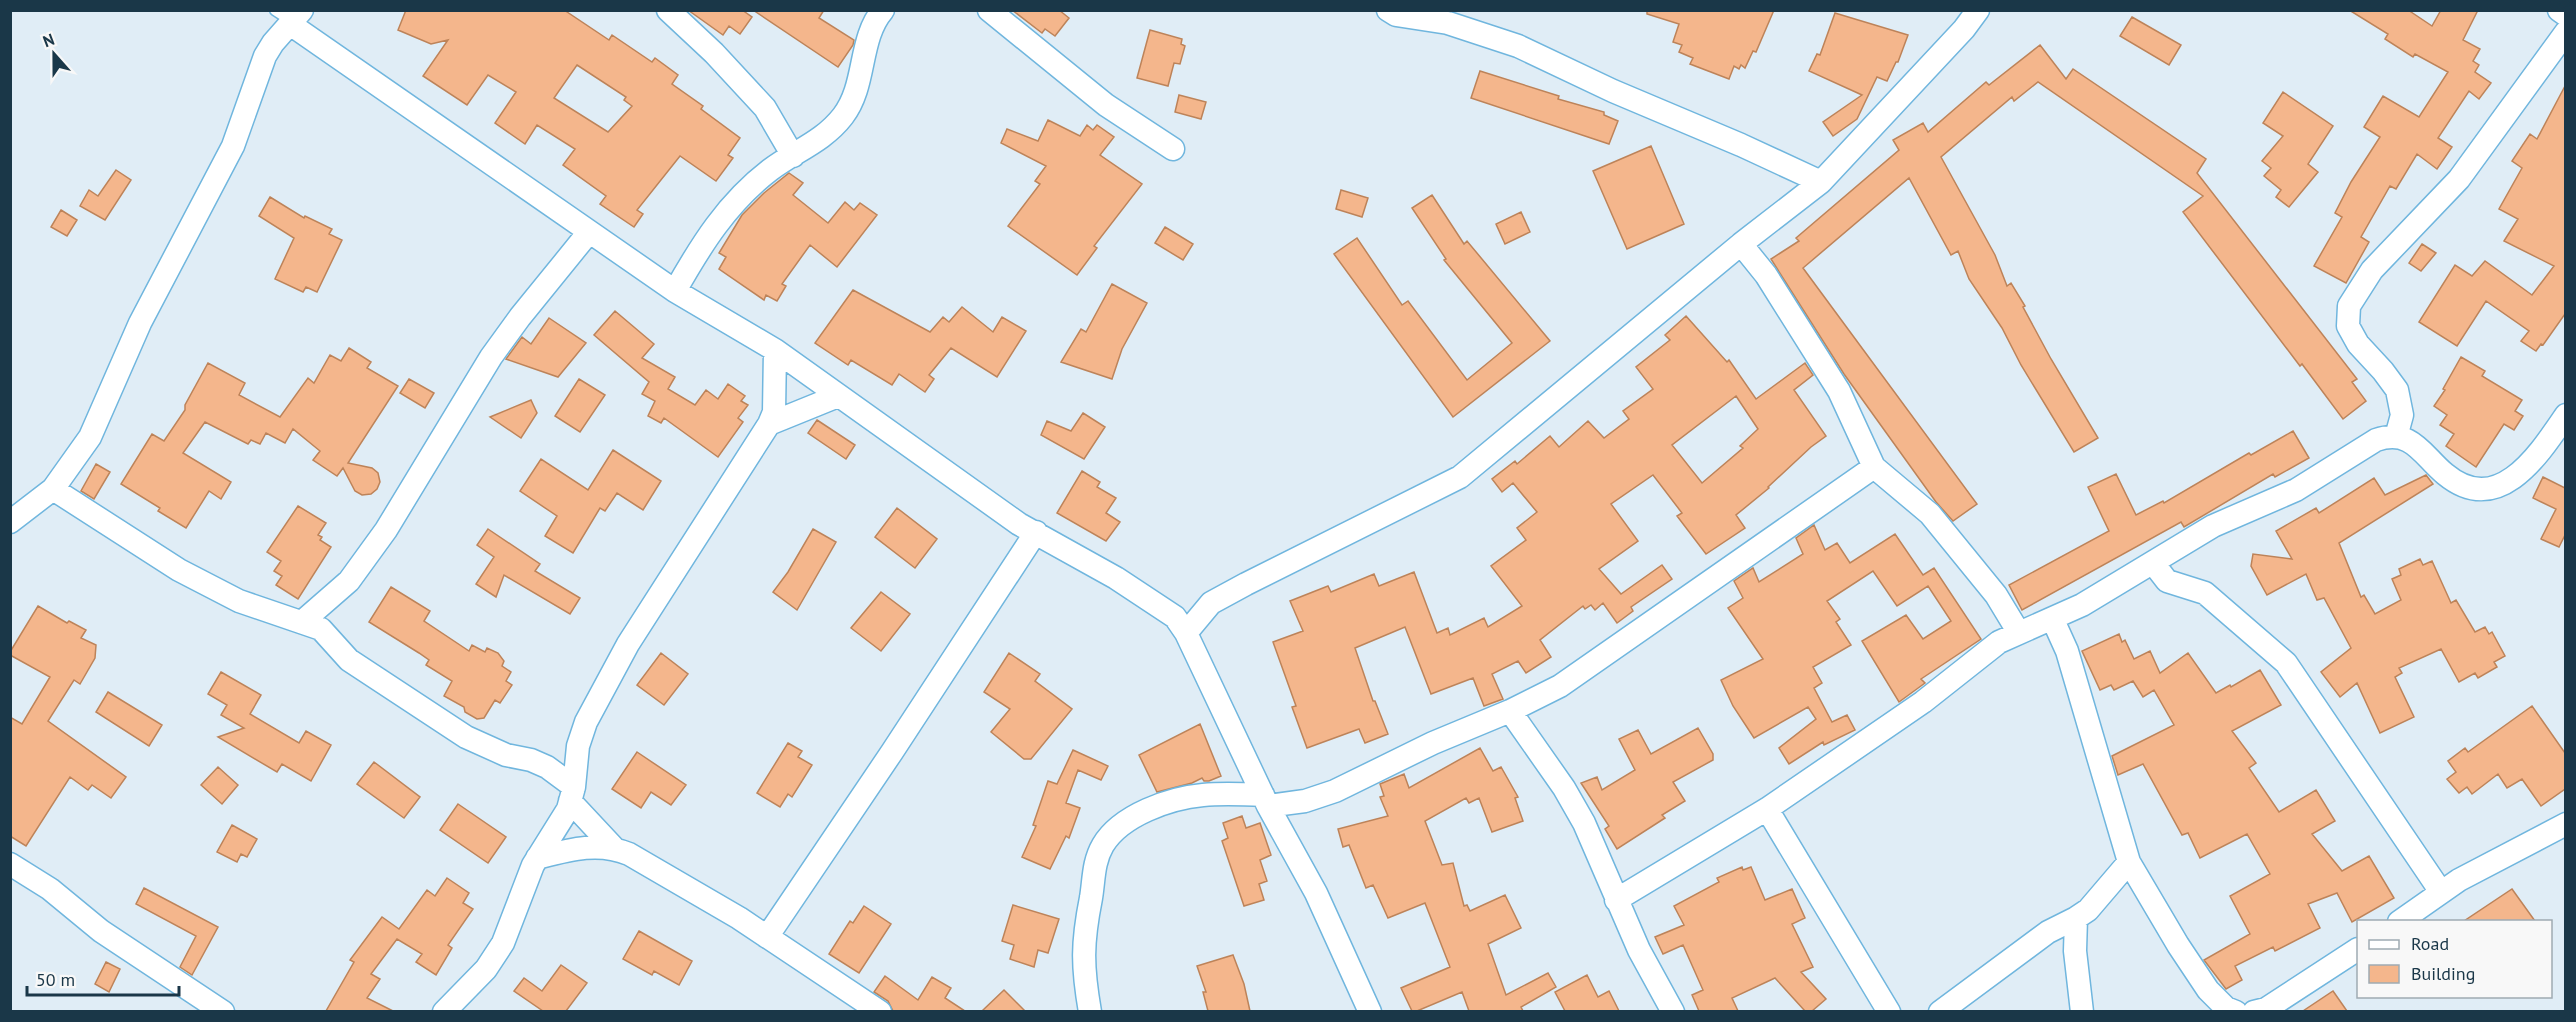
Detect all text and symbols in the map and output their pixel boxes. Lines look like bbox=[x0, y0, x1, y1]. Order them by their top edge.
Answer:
north arrow bbox=[24, 24, 84, 84]
text: N bbox=[40, 29, 57, 51]
legend bbox=[2357, 920, 2552, 998]
text: Road bbox=[2411, 932, 2449, 955]
scale bar bbox=[27, 959, 178, 997]
text: Building bbox=[2411, 962, 2475, 985]
text: 50 m bbox=[36, 968, 75, 991]

